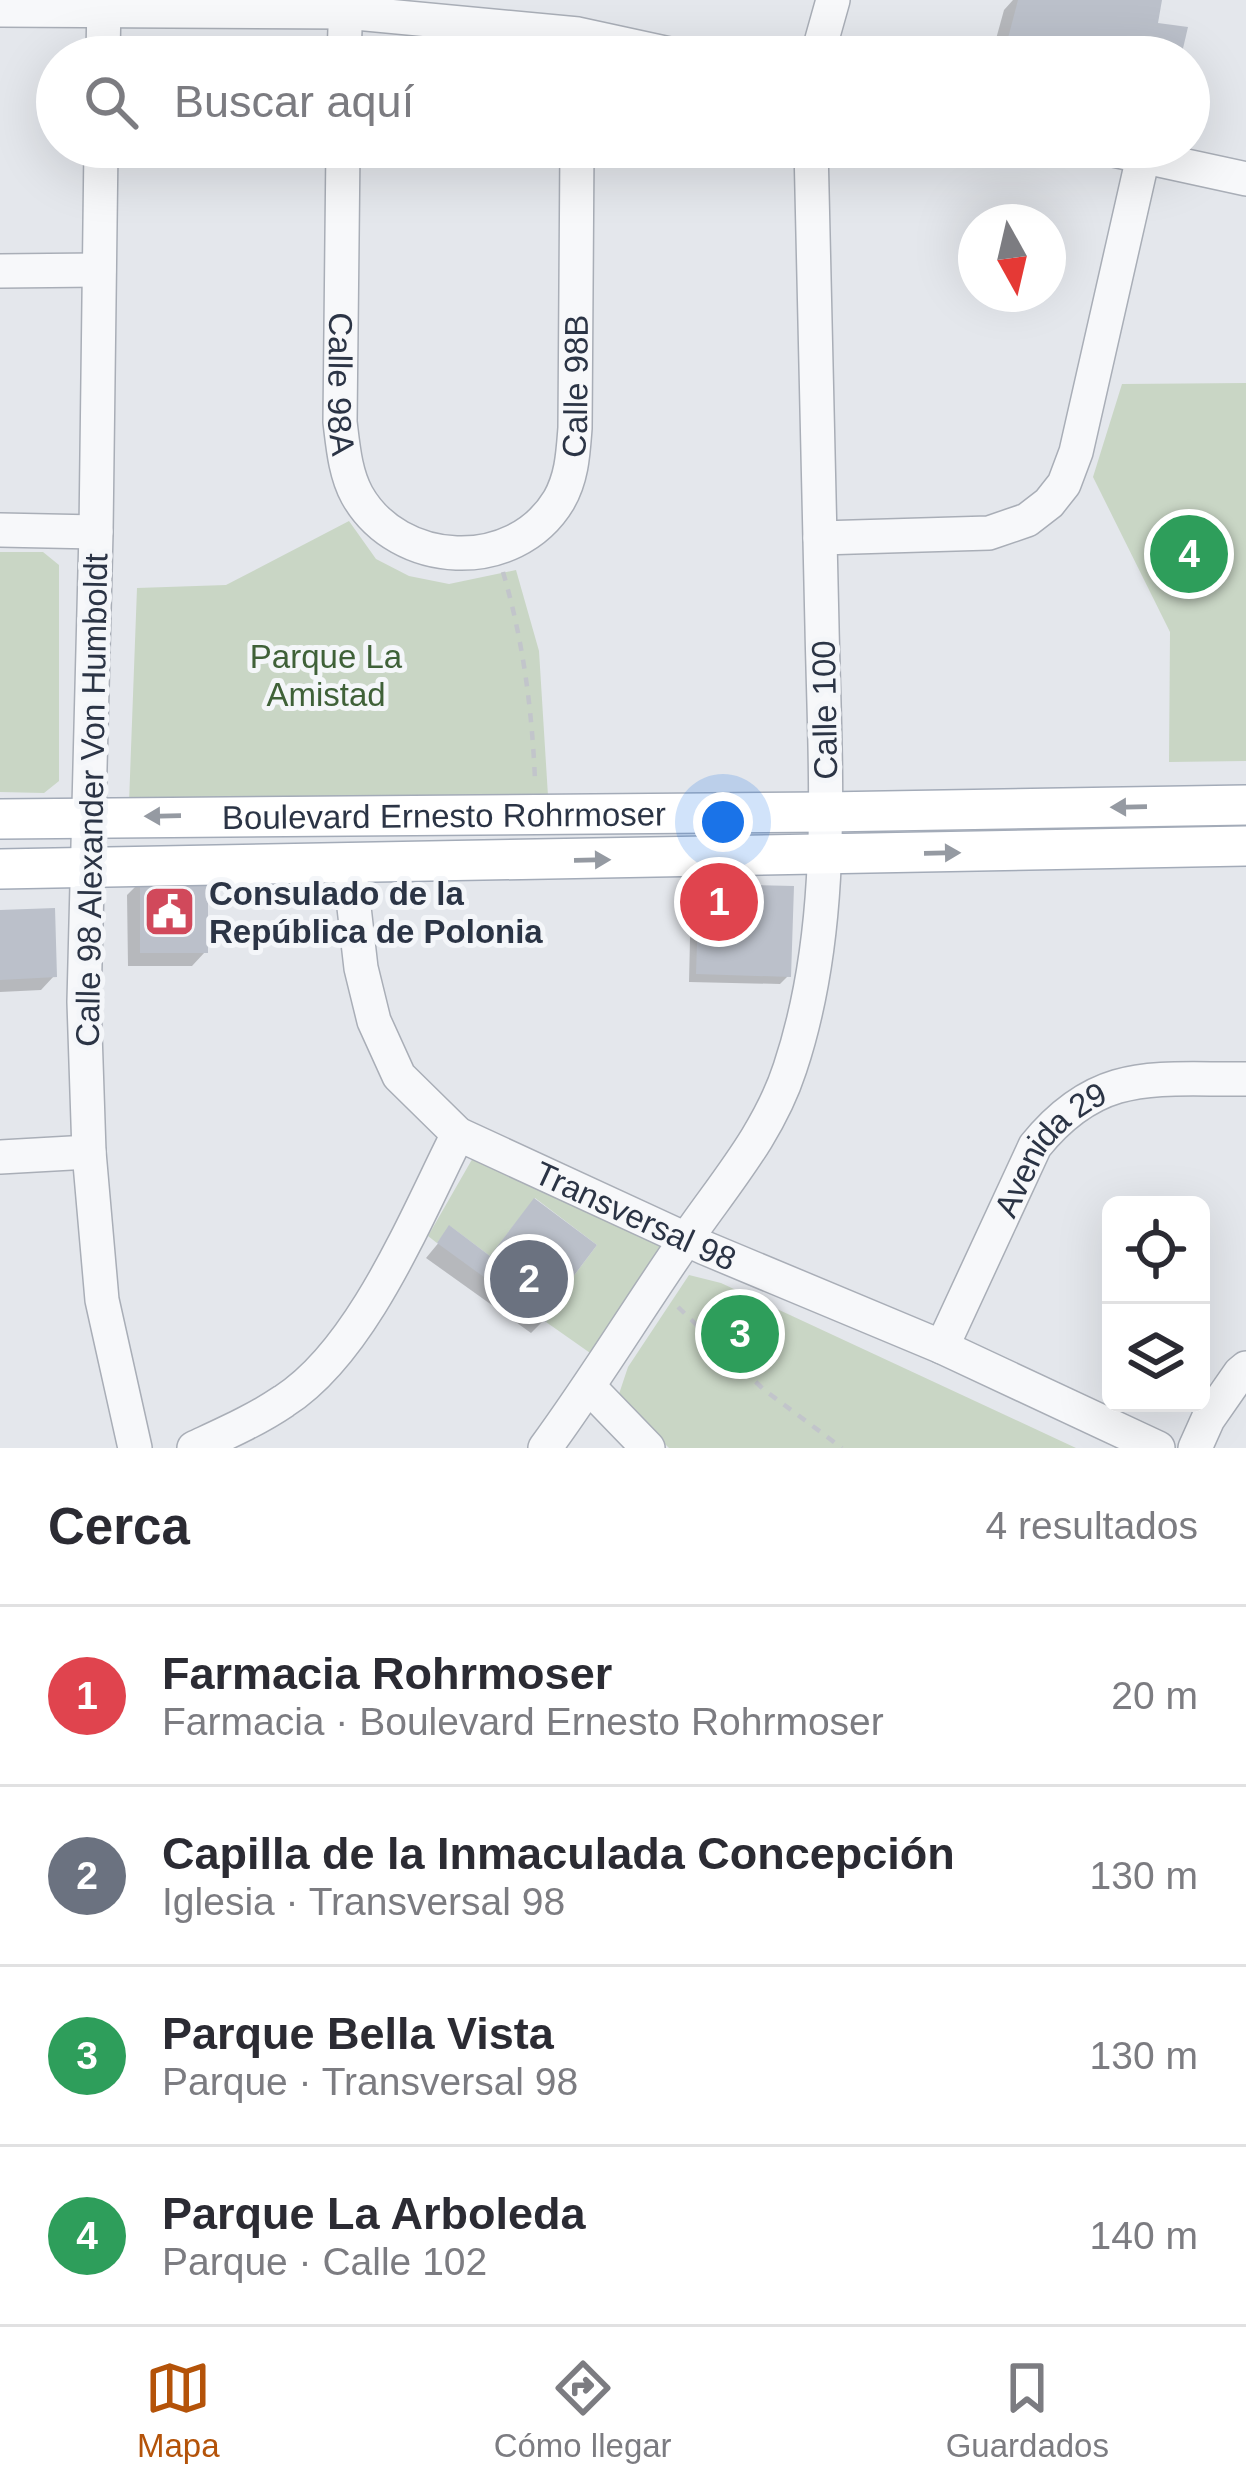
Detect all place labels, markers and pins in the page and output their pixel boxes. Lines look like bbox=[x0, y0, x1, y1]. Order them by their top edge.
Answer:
pin: 4 bbox=[1150, 509, 1228, 599]
pin: 1 bbox=[680, 857, 758, 947]
place label: Consulado de la República de Polonia bbox=[209, 875, 543, 950]
public building icon: Consulado de la República de Polonia bbox=[142, 884, 198, 940]
pin: 2 bbox=[490, 1234, 568, 1324]
pin: 3 bbox=[701, 1289, 779, 1379]

